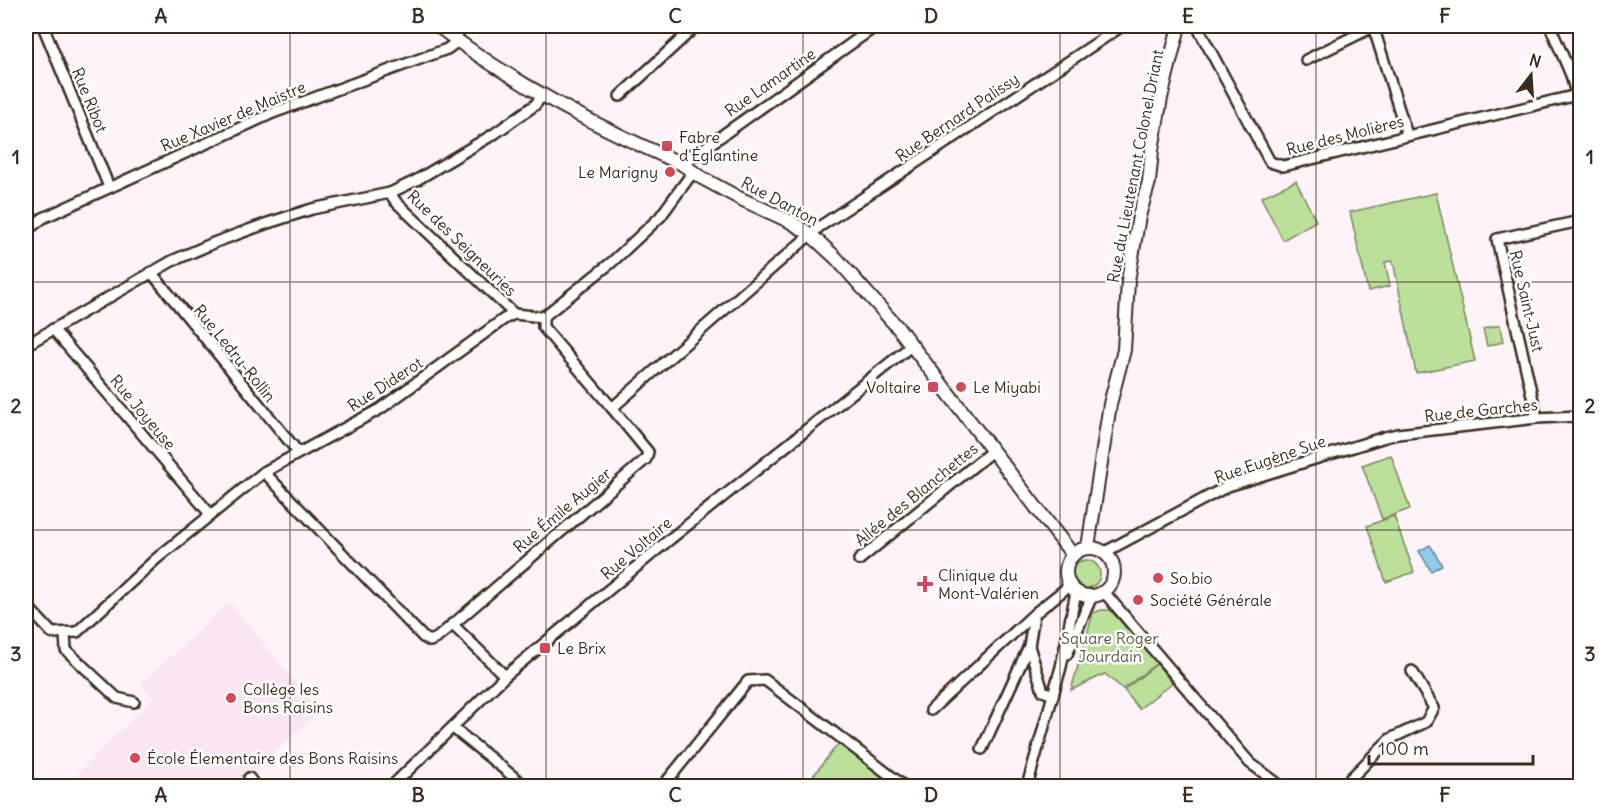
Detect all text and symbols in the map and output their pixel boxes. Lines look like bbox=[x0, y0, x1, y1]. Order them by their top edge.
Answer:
text: A bbox=[155, 3, 168, 28]
text: B bbox=[411, 3, 425, 28]
text: C bbox=[668, 3, 682, 28]
text: D bbox=[924, 3, 938, 28]
text: E bbox=[1182, 3, 1194, 28]
text: F bbox=[1439, 3, 1451, 28]
street label: Rue Lamartine bbox=[721, 43, 819, 121]
north arrow bbox=[1501, 45, 1561, 105]
street label: Rue du Lieutenant Colonel Driant bbox=[1103, 47, 1168, 284]
text: N bbox=[1527, 49, 1544, 72]
street label: Rue Ribot bbox=[68, 64, 112, 136]
street label: Rue Bernard Palissy bbox=[891, 68, 1023, 166]
street label: Rue Xavier de Maistre bbox=[157, 76, 309, 156]
street label: Rue des Molières bbox=[1284, 111, 1406, 159]
place label: Fabre d'Églantine bbox=[679, 127, 758, 165]
marker: Fabre d'Églantine bbox=[660, 139, 674, 153]
text: 1 bbox=[12, 144, 20, 169]
text: 1 bbox=[1586, 144, 1594, 169]
place label: Le Marigny bbox=[578, 162, 658, 182]
marker: Le Marigny bbox=[663, 165, 677, 179]
street label: Rue Danton bbox=[738, 172, 822, 230]
street label: Rue des Seigneuries bbox=[403, 186, 521, 300]
street label: Rue Saint-Just bbox=[1506, 248, 1549, 354]
street label: Rue Ledru-Rollin bbox=[190, 300, 280, 406]
street label: Rue Diderot bbox=[344, 352, 427, 416]
street label: Rue Joyeuse bbox=[106, 370, 180, 454]
place label: Voltaire bbox=[866, 377, 921, 397]
place label: Le Miyabi bbox=[973, 377, 1041, 397]
marker: Voltaire bbox=[926, 380, 940, 394]
marker: Le Miyabi bbox=[954, 380, 968, 394]
text: 2 bbox=[11, 393, 22, 418]
text: 2 bbox=[1585, 393, 1596, 418]
street label: Rue de Garches bbox=[1423, 394, 1539, 426]
street label: Rue Eugène Sue bbox=[1212, 431, 1328, 487]
street label: Allée des Blanchettes bbox=[850, 438, 982, 550]
street label: Rue Émile Augier bbox=[509, 463, 615, 557]
street label: Rue Voltaire bbox=[596, 513, 676, 583]
place label: Clinique du Mont-Valérien bbox=[938, 565, 1039, 603]
place label: So.bio bbox=[1170, 568, 1213, 588]
marker: So.bio bbox=[1151, 571, 1165, 585]
marker: Clinique du Mont-Valérien bbox=[916, 575, 934, 593]
place label: Société Générale bbox=[1150, 590, 1272, 610]
marker: Société Générale bbox=[1131, 593, 1145, 607]
park label: Square Roger Jourdain bbox=[1061, 628, 1159, 666]
place label: Le Brix bbox=[557, 638, 606, 658]
text: 3 bbox=[10, 641, 22, 666]
marker: Le Brix bbox=[538, 641, 552, 655]
text: 3 bbox=[1584, 641, 1596, 666]
place label: Collège les Bons Raisins bbox=[243, 679, 333, 717]
marker: Collège les Bons Raisins bbox=[224, 691, 238, 705]
scale bar bbox=[1369, 728, 1532, 766]
text: 100 m bbox=[1378, 737, 1429, 760]
place label: École Élementaire des Bons Raisins bbox=[147, 748, 398, 768]
marker: École Élementaire des Bons Raisins bbox=[128, 751, 142, 765]
text: A bbox=[155, 782, 168, 807]
text: B bbox=[411, 782, 425, 807]
text: C bbox=[668, 782, 682, 807]
text: D bbox=[924, 782, 938, 807]
text: E bbox=[1182, 782, 1194, 807]
text: F bbox=[1439, 782, 1451, 807]

